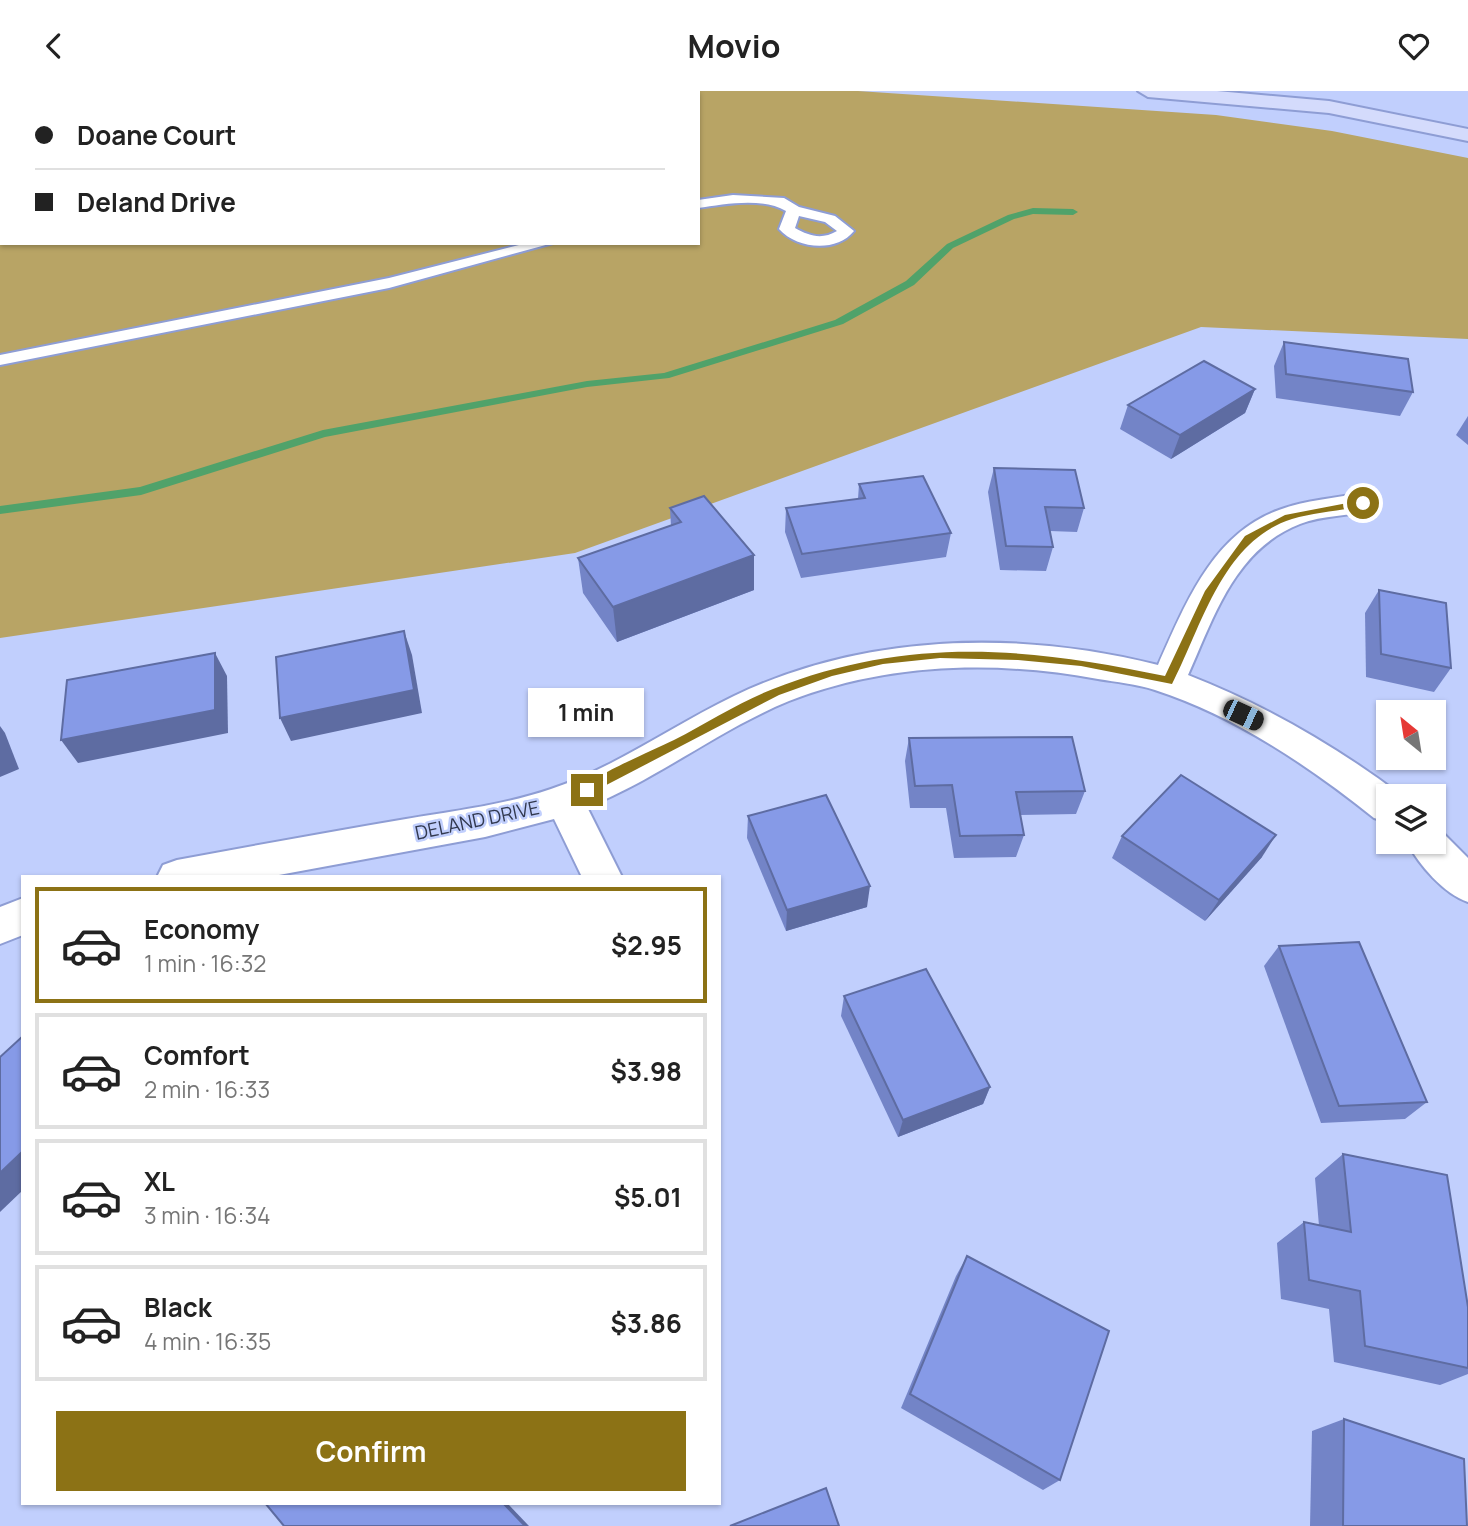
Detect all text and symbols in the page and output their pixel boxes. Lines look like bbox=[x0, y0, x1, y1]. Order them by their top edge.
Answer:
text: Movio bbox=[688, 24, 780, 68]
icon: back bbox=[35, 27, 73, 65]
icon: heart bbox=[1395, 27, 1433, 65]
text: Doane Court bbox=[77, 117, 236, 153]
text: Deland Drive bbox=[77, 184, 236, 220]
route start bbox=[1347, 487, 1379, 519]
callout: 1 min bbox=[529, 689, 645, 737]
text: 1 min bbox=[558, 696, 614, 728]
car bbox=[1220, 697, 1267, 733]
north arrow bbox=[1376, 700, 1446, 770]
map controls bbox=[1376, 700, 1446, 854]
route end bbox=[571, 774, 603, 806]
button: layers bbox=[1376, 784, 1446, 854]
street label: DELAND DRIVE bbox=[412, 794, 542, 846]
text: Economy bbox=[144, 911, 259, 947]
icon: car bbox=[60, 914, 123, 977]
text: $2.95 bbox=[611, 927, 682, 963]
text: 1 min · 16:32 bbox=[144, 947, 266, 979]
text: Comfort bbox=[144, 1037, 250, 1073]
icon: car bbox=[60, 1040, 123, 1103]
text: $3.98 bbox=[611, 1053, 682, 1089]
text: 2 min · 16:33 bbox=[144, 1073, 270, 1105]
text: XL bbox=[144, 1163, 175, 1199]
icon: car bbox=[60, 1166, 123, 1229]
text: $5.01 bbox=[614, 1179, 682, 1215]
text: 3 min · 16:34 bbox=[144, 1199, 271, 1231]
text: Black bbox=[144, 1289, 212, 1325]
icon: car bbox=[60, 1292, 123, 1355]
text: $3.86 bbox=[611, 1305, 682, 1341]
text: 4 min · 16:35 bbox=[144, 1325, 271, 1357]
button: Confirm bbox=[56, 1411, 686, 1491]

